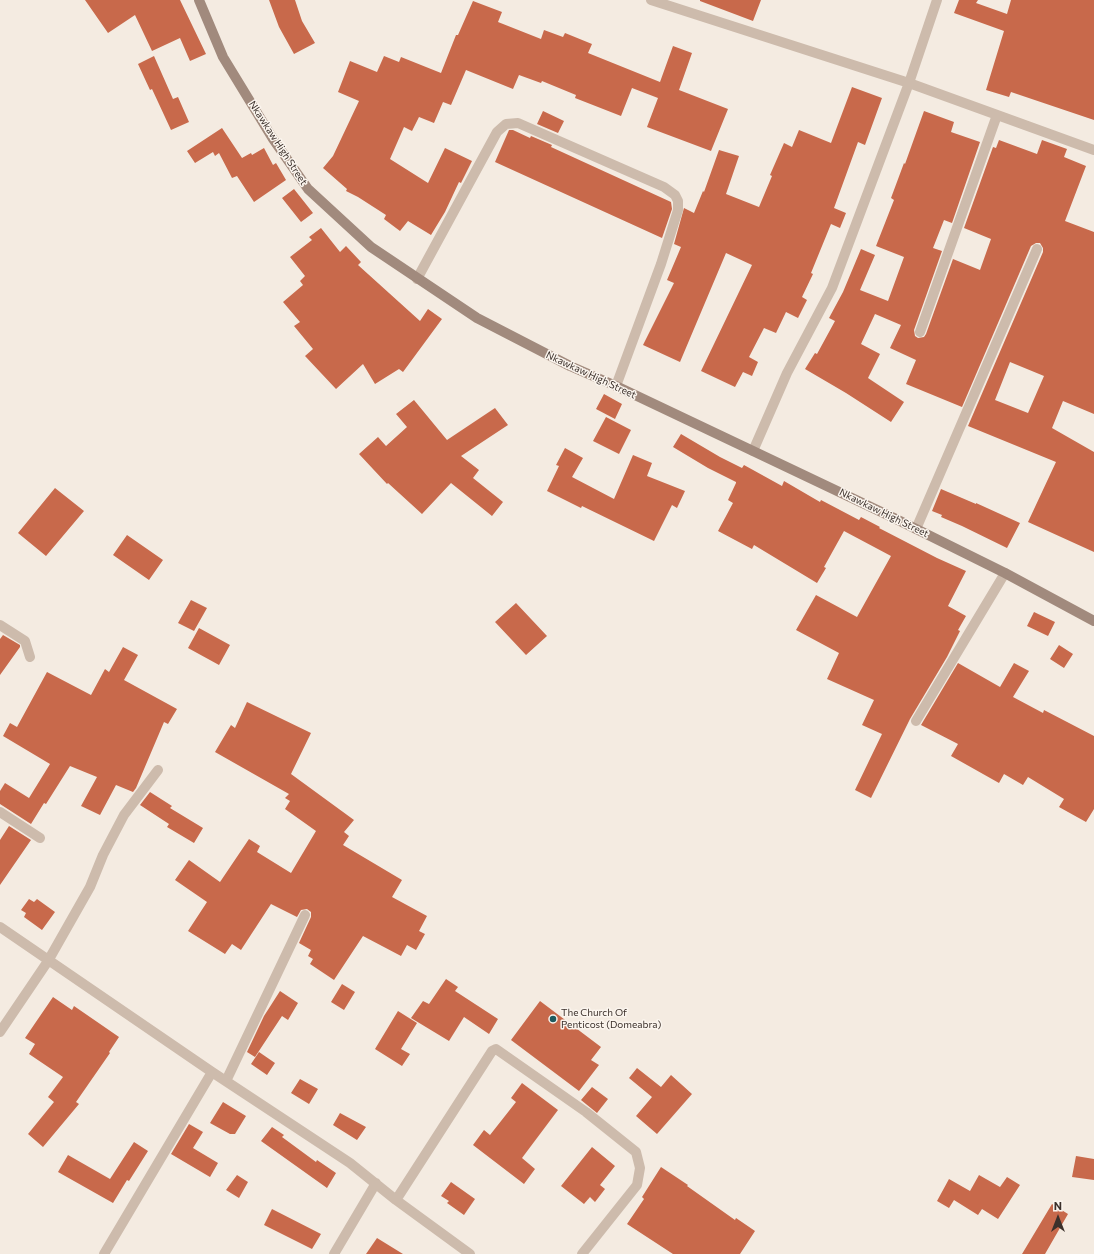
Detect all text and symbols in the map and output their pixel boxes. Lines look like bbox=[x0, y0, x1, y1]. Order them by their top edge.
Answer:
street label: Nkawkaw High Street bbox=[246, 99, 310, 187]
street label: Nkawkaw High Street bbox=[544, 349, 638, 401]
street label: Nkawkaw High Street bbox=[837, 486, 931, 540]
place label: The Church Of Penticost (Domeabra) bbox=[561, 1007, 661, 1030]
marker: The Church Of Penticost (Domeabra) bbox=[548, 1014, 558, 1024]
north arrow bbox=[1038, 1198, 1078, 1238]
text: N bbox=[1054, 1199, 1062, 1212]

